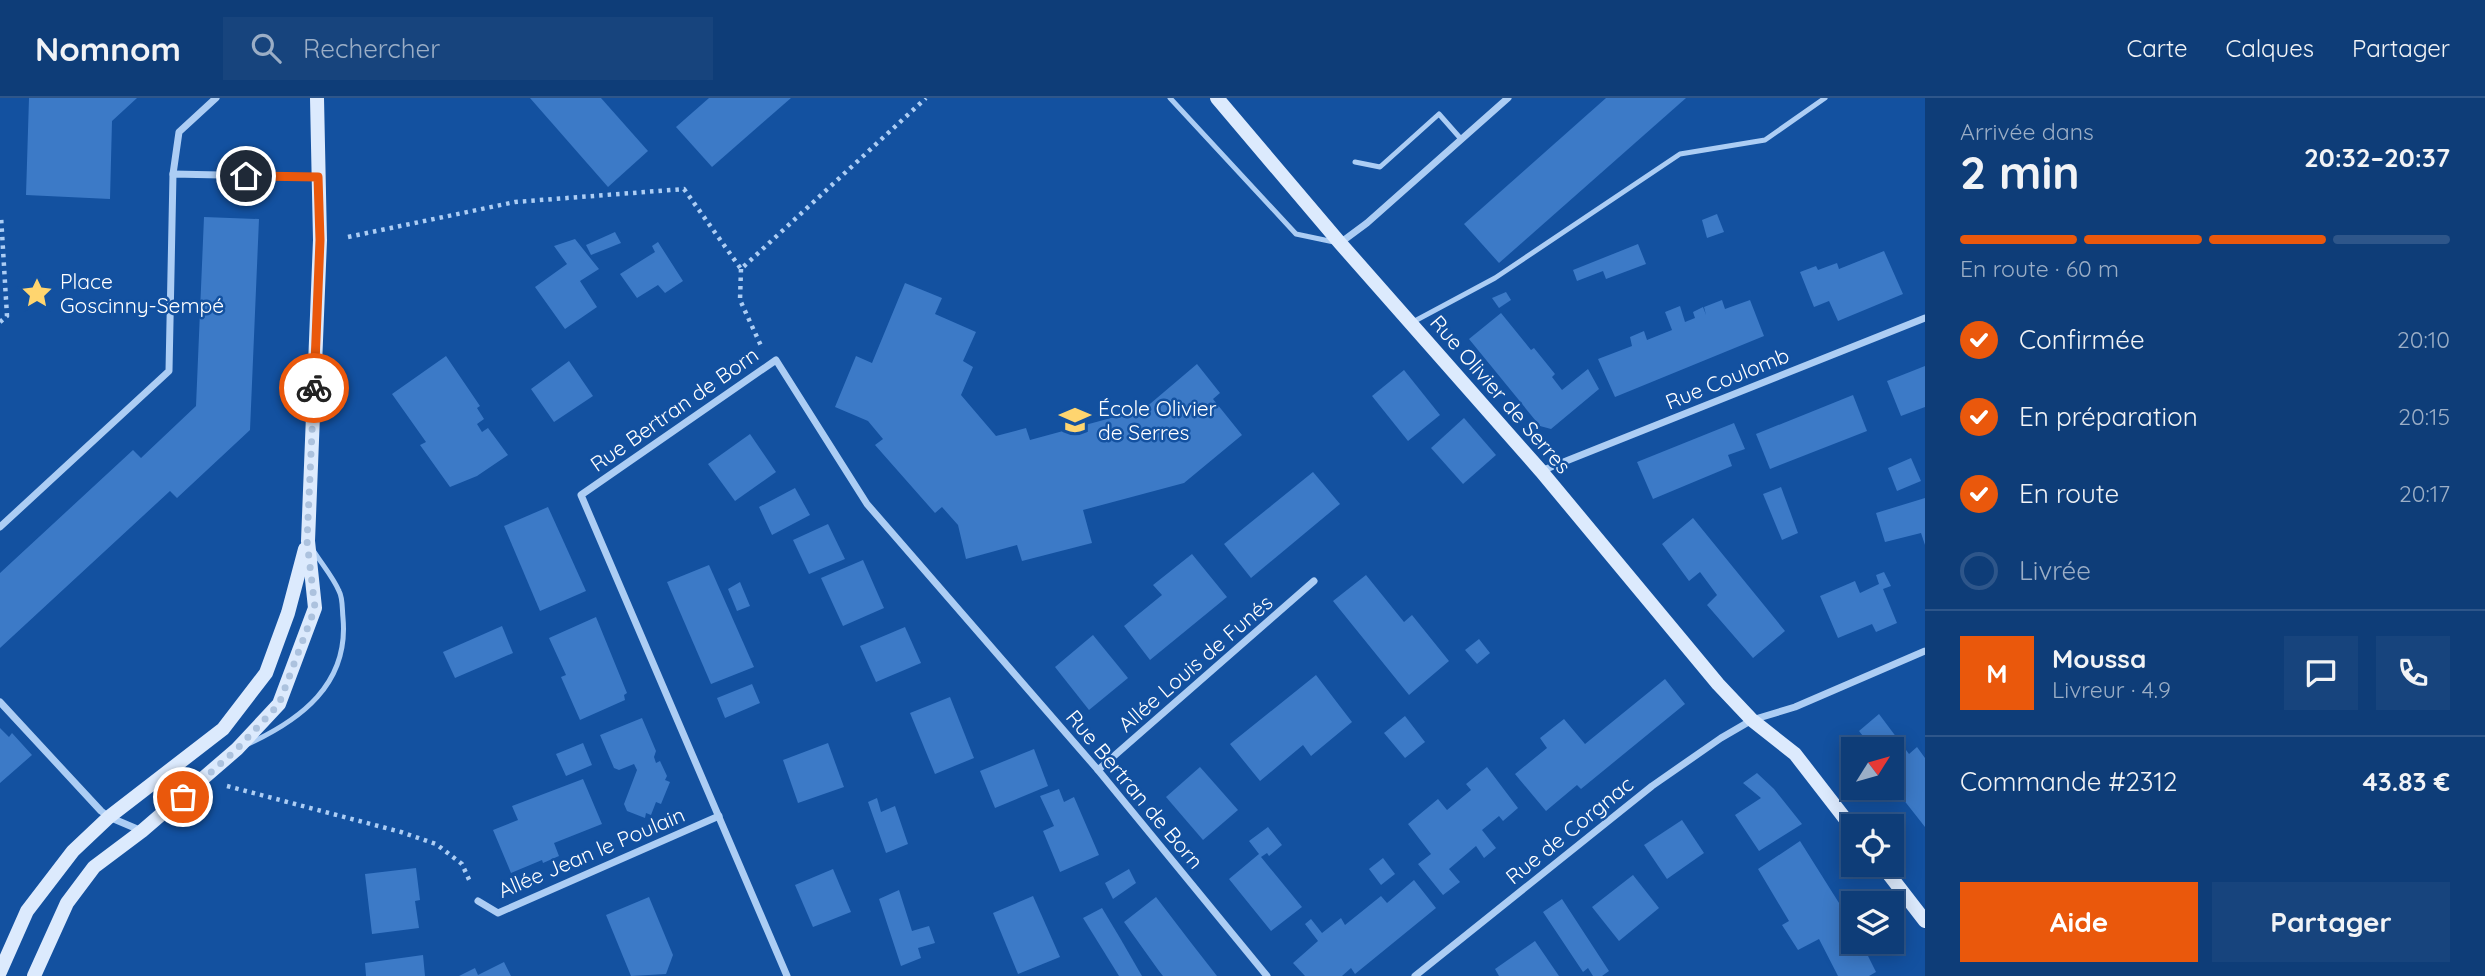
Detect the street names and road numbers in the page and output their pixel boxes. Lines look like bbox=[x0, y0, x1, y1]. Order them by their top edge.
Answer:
street label: Rue Olivier de Serres bbox=[1425, 309, 1577, 479]
street label: Rue Bertran de Born bbox=[585, 341, 763, 477]
street label: Rue Coulomb bbox=[1661, 341, 1793, 415]
street label: Allée Louis de Funés bbox=[1112, 589, 1278, 737]
street label: Rue Bertran de Born bbox=[1061, 704, 1209, 874]
street label: Rue de Corgnac bbox=[1500, 771, 1638, 889]
street label: Allée Jean le Poulain bbox=[494, 801, 688, 903]

